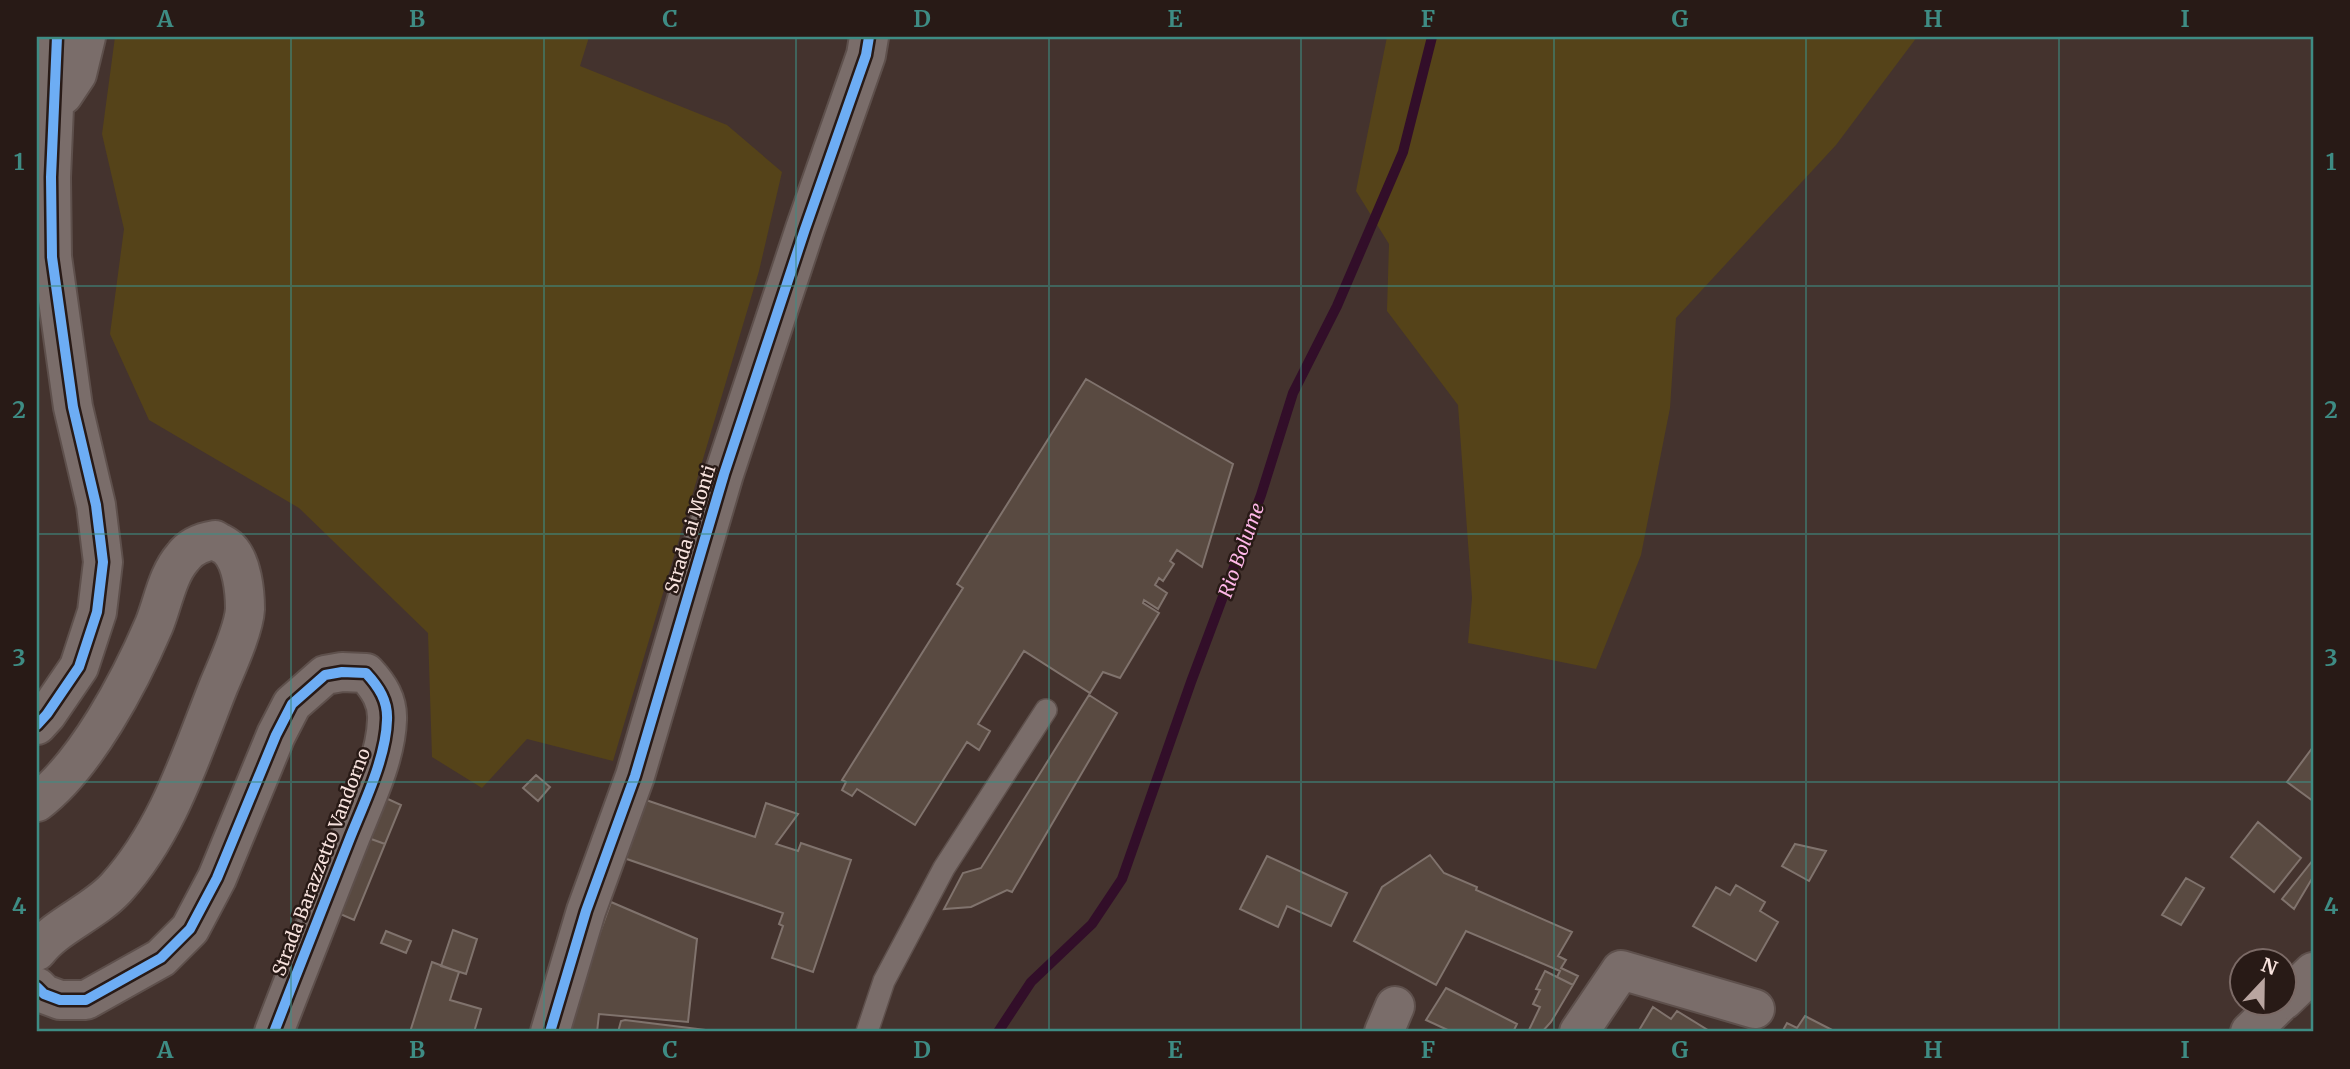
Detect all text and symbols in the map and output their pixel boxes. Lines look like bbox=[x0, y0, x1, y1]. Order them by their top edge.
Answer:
text: A bbox=[156, 4, 174, 33]
text: B bbox=[409, 4, 425, 33]
text: C bbox=[662, 4, 678, 33]
text: D bbox=[913, 4, 931, 33]
text: E bbox=[1167, 4, 1183, 33]
text: F bbox=[1421, 4, 1435, 33]
text: G bbox=[1672, 4, 1689, 33]
text: H bbox=[1924, 4, 1943, 33]
text: I bbox=[2180, 4, 2190, 33]
text: 1 bbox=[14, 147, 25, 176]
text: 1 bbox=[2326, 147, 2337, 176]
text: 2 bbox=[12, 395, 26, 424]
text: 2 bbox=[2324, 395, 2338, 424]
street label: Strada ai Monti bbox=[660, 462, 720, 596]
water label: Rio Bolume bbox=[1213, 499, 1269, 601]
text: 3 bbox=[12, 643, 26, 672]
text: 3 bbox=[2324, 643, 2338, 672]
street label: Strada Barazzetto Vandorno bbox=[267, 745, 375, 979]
text: 4 bbox=[12, 891, 27, 920]
text: 4 bbox=[2324, 891, 2339, 920]
north arrow bbox=[2228, 946, 2298, 1016]
text: N bbox=[2258, 952, 2281, 980]
text: A bbox=[156, 1035, 174, 1064]
text: B bbox=[409, 1035, 425, 1064]
text: C bbox=[662, 1035, 678, 1064]
text: D bbox=[913, 1035, 931, 1064]
text: E bbox=[1167, 1035, 1183, 1064]
text: F bbox=[1421, 1035, 1435, 1064]
text: G bbox=[1672, 1035, 1689, 1064]
text: H bbox=[1924, 1035, 1943, 1064]
text: I bbox=[2180, 1035, 2190, 1064]

